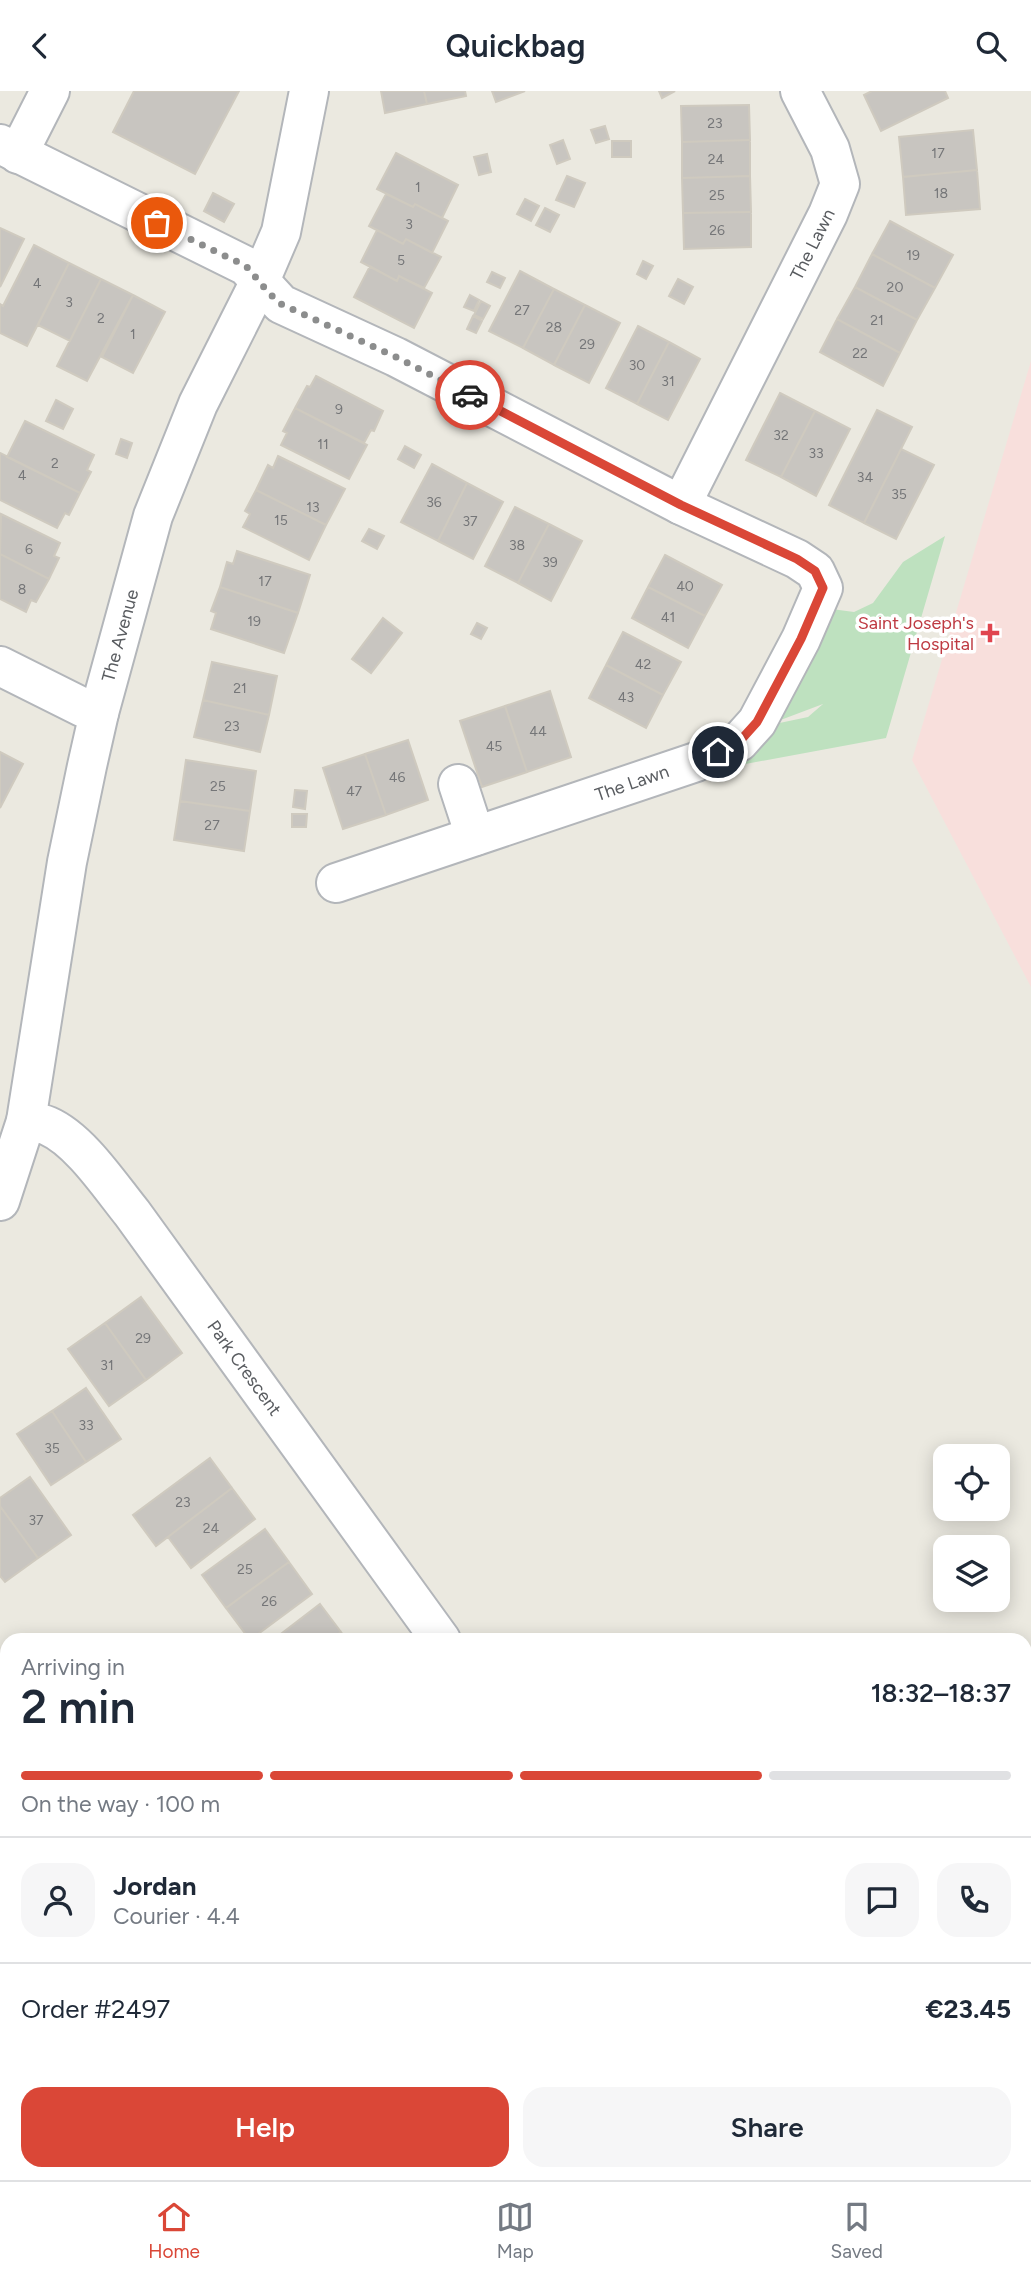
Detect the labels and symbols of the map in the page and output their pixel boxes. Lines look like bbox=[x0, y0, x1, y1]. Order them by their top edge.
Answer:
house number: 23 bbox=[707, 115, 723, 132]
house number: 17 bbox=[931, 145, 945, 162]
house number: 24 bbox=[708, 151, 725, 168]
house number: 1 bbox=[415, 179, 421, 196]
house number: 18 bbox=[934, 185, 948, 202]
house number: 25 bbox=[709, 187, 725, 204]
pin bbox=[127, 193, 187, 253]
street label: The Lawn bbox=[786, 205, 840, 284]
house number: 3 bbox=[405, 216, 413, 233]
house number: 26 bbox=[709, 222, 725, 239]
house number: 19 bbox=[906, 247, 920, 264]
house number: 5 bbox=[397, 252, 405, 269]
house number: 4 bbox=[33, 275, 42, 292]
house number: 20 bbox=[887, 279, 903, 296]
house number: 3 bbox=[65, 294, 73, 311]
house number: 27 bbox=[514, 302, 530, 319]
house number: 2 bbox=[97, 310, 105, 327]
house number: 21 bbox=[870, 312, 884, 329]
house number: 28 bbox=[546, 319, 562, 336]
house number: 1 bbox=[130, 326, 136, 343]
house number: 29 bbox=[579, 336, 595, 353]
house number: 22 bbox=[852, 345, 868, 362]
house number: 30 bbox=[629, 357, 645, 374]
courier bbox=[435, 360, 505, 430]
house number: 31 bbox=[661, 373, 675, 390]
house number: 9 bbox=[335, 401, 343, 418]
house number: 32 bbox=[773, 427, 789, 444]
house number: 11 bbox=[317, 436, 329, 453]
house number: 33 bbox=[808, 445, 824, 462]
house number: 2 bbox=[51, 455, 59, 472]
house number: 4 bbox=[18, 467, 27, 484]
house number: 34 bbox=[857, 469, 873, 486]
house number: 35 bbox=[891, 486, 907, 503]
house number: 36 bbox=[426, 494, 442, 511]
house number: 13 bbox=[306, 499, 320, 516]
house number: 15 bbox=[274, 512, 288, 529]
house number: 37 bbox=[462, 513, 478, 530]
house number: 38 bbox=[509, 537, 525, 554]
house number: 6 bbox=[25, 541, 33, 558]
house number: 39 bbox=[542, 554, 558, 571]
house number: 17 bbox=[258, 573, 272, 590]
house number: 40 bbox=[676, 578, 694, 595]
house number: 8 bbox=[18, 581, 26, 598]
street label: The Avenue bbox=[97, 587, 143, 684]
house number: 41 bbox=[661, 609, 675, 626]
place label: Saint Joseph's Hospital bbox=[858, 612, 974, 655]
house number: 19 bbox=[247, 613, 261, 630]
marker: Saint Joseph's Hospital bbox=[980, 623, 1000, 643]
house number: 42 bbox=[635, 656, 651, 673]
house number: 21 bbox=[233, 680, 247, 697]
house number: 43 bbox=[618, 689, 634, 706]
house number: 23 bbox=[224, 718, 240, 735]
pin bbox=[688, 722, 748, 782]
house number: 44 bbox=[529, 723, 547, 740]
house number: 45 bbox=[486, 738, 502, 755]
street label: The Lawn bbox=[592, 760, 672, 806]
house number: 46 bbox=[389, 769, 405, 786]
house number: 25 bbox=[210, 778, 226, 795]
house number: 47 bbox=[346, 783, 363, 800]
house number: 27 bbox=[204, 817, 220, 834]
street label: Park Crescent bbox=[202, 1316, 286, 1420]
house number: 29 bbox=[135, 1330, 151, 1347]
house number: 31 bbox=[100, 1357, 114, 1374]
house number: 33 bbox=[78, 1417, 94, 1434]
house number: 35 bbox=[44, 1440, 60, 1457]
house number: 23 bbox=[175, 1494, 191, 1511]
house number: 37 bbox=[28, 1512, 44, 1529]
house number: 24 bbox=[203, 1520, 220, 1537]
house number: 25 bbox=[237, 1561, 253, 1578]
house number: 26 bbox=[261, 1593, 277, 1610]

